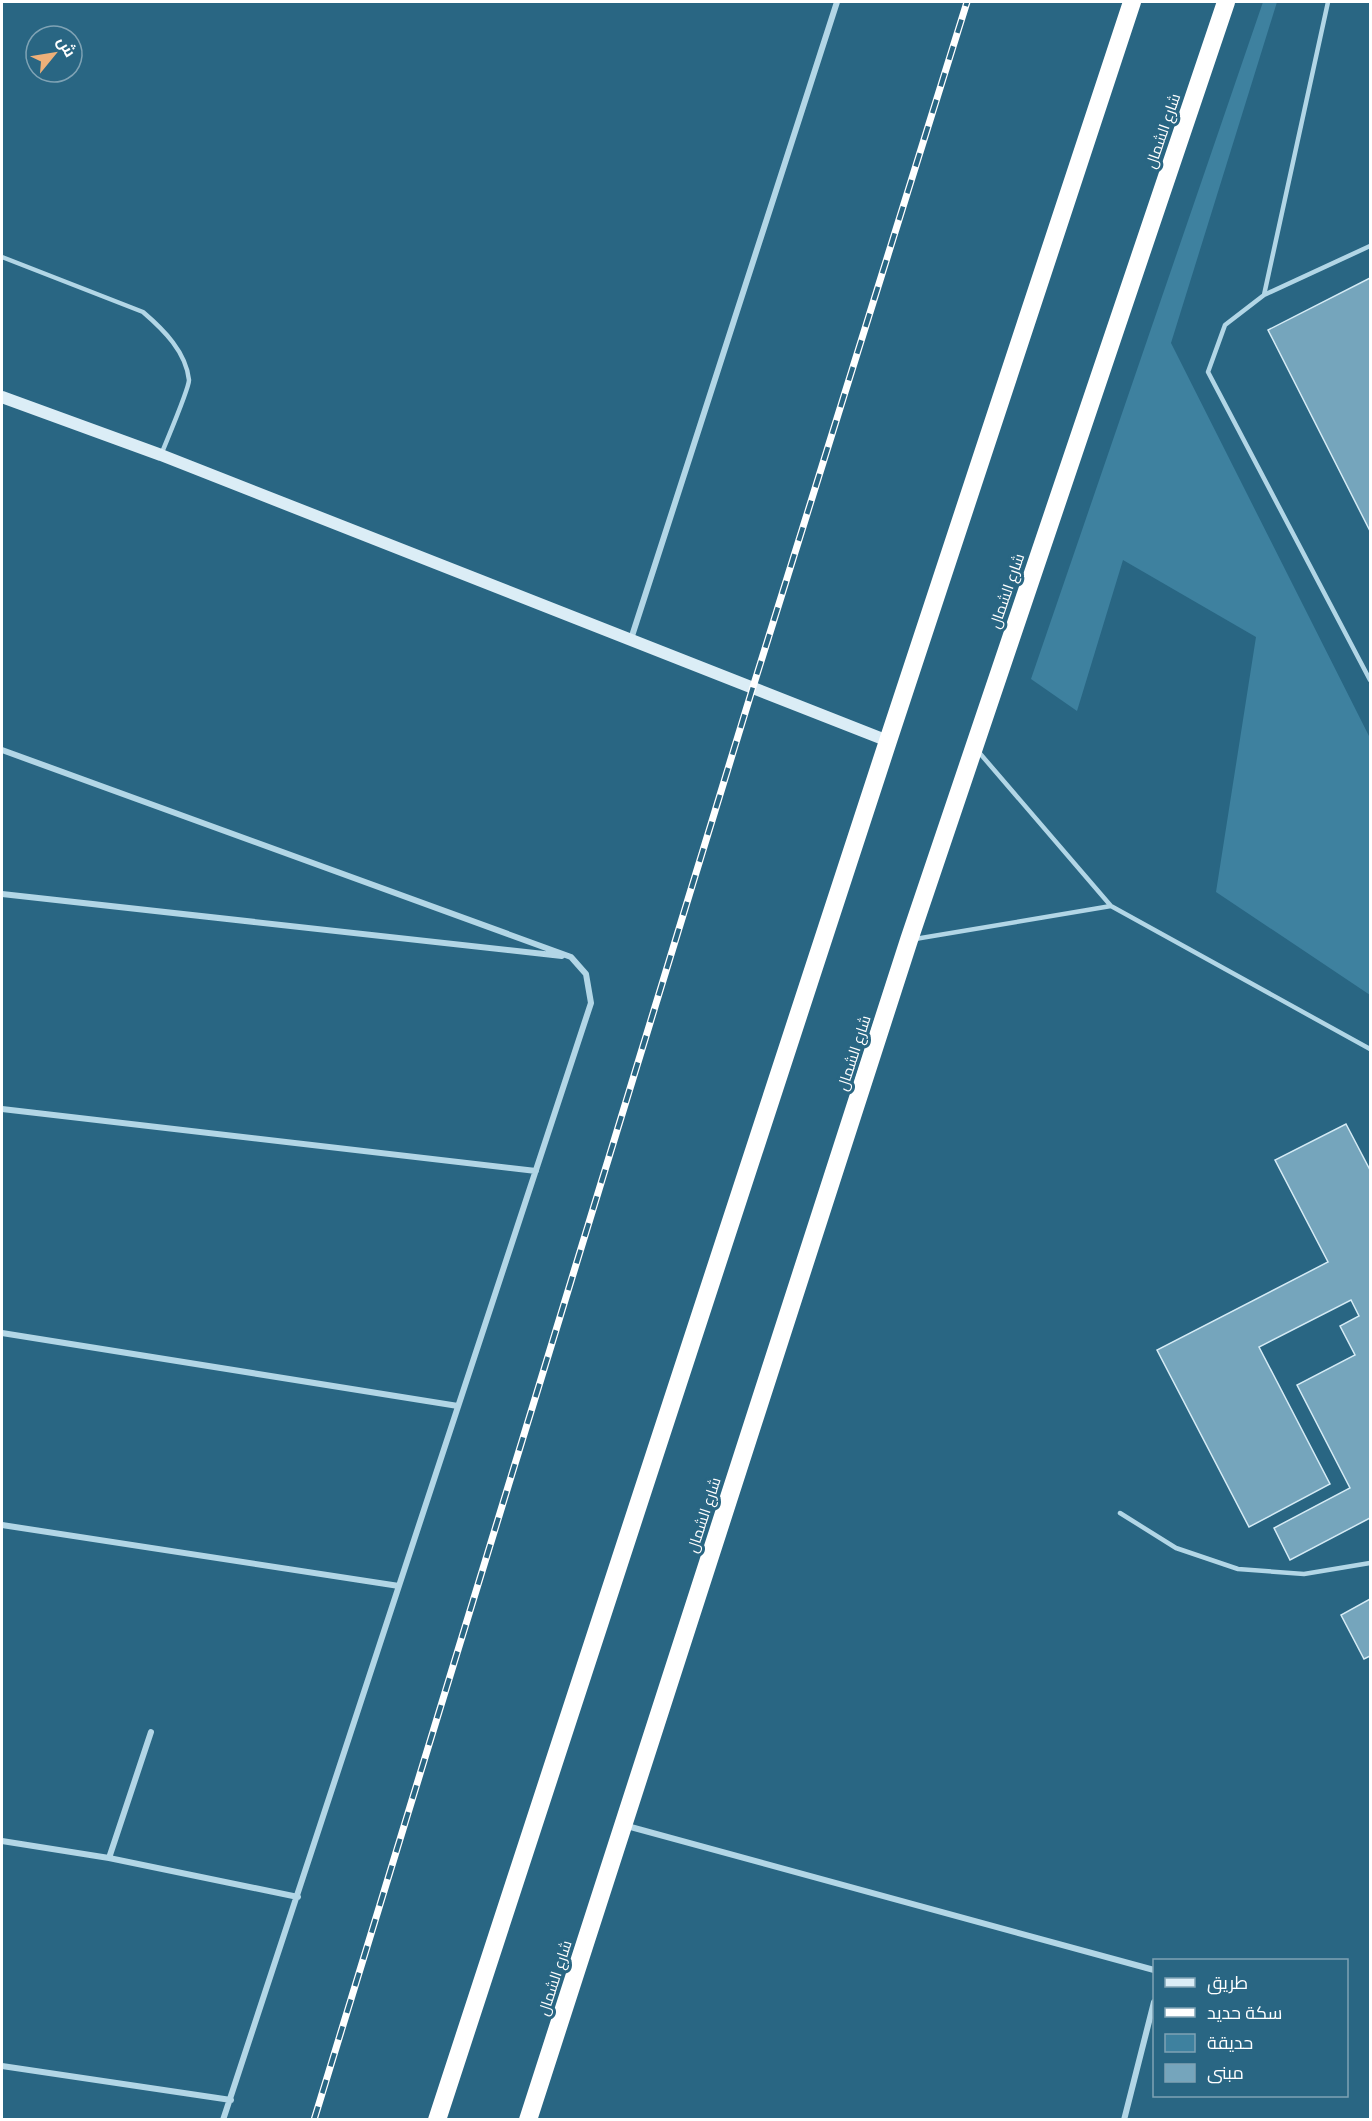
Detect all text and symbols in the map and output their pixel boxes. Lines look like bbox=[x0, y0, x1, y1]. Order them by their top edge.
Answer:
north arrow bbox=[24, 24, 84, 84]
text: ش bbox=[51, 34, 79, 61]
street label: شارع الشمال bbox=[1143, 91, 1186, 172]
street label: شارع الشمال bbox=[987, 551, 1030, 632]
street label: شارع الشمال bbox=[834, 1013, 877, 1094]
street label: شارع الشمال bbox=[684, 1475, 727, 1556]
street label: شارع الشمال bbox=[535, 1938, 578, 2019]
legend bbox=[1153, 1959, 1348, 2097]
text: طريق bbox=[1207, 1973, 1248, 1996]
text: سكة حديد bbox=[1207, 2003, 1282, 2026]
text: حديقة bbox=[1207, 2033, 1253, 2056]
text: مبنى bbox=[1207, 2063, 1244, 2086]

